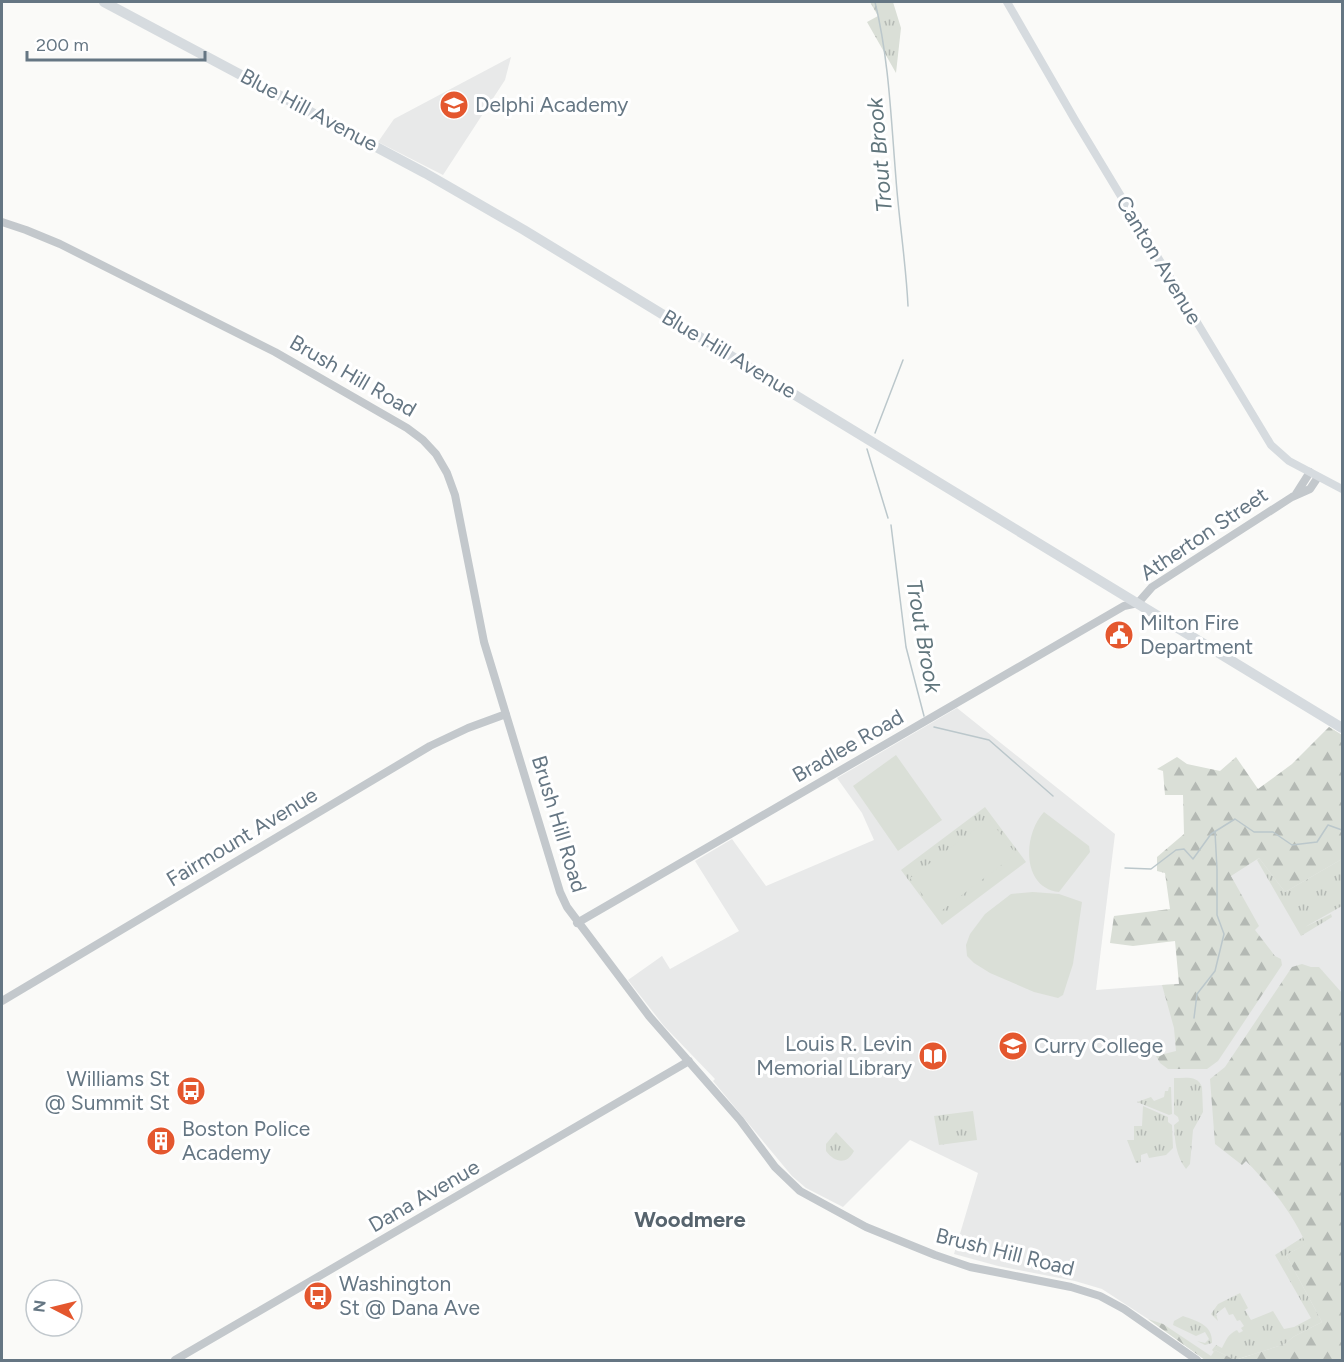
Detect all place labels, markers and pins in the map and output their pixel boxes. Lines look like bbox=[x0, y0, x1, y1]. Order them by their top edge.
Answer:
school or university icon: Delphi Academy bbox=[438, 89, 470, 121]
place label: Delphi Academy bbox=[475, 92, 628, 117]
place label: Milton Fire Department bbox=[1140, 610, 1253, 659]
public building icon: Milton Fire Department bbox=[1103, 619, 1135, 651]
school or university icon: Curry College bbox=[997, 1030, 1029, 1062]
place label: Louis R. Levin Memorial Library bbox=[756, 1031, 912, 1080]
place label: Curry College bbox=[1034, 1033, 1163, 1058]
library icon: Louis R. Levin Memorial Library bbox=[917, 1040, 949, 1072]
place label: Williams St @ Summit St bbox=[45, 1066, 170, 1115]
bus stop icon: Williams St @ Summit St bbox=[175, 1075, 207, 1107]
place label: Boston Police Academy bbox=[182, 1116, 310, 1165]
building icon: Boston Police Academy bbox=[145, 1125, 177, 1157]
place label: Washington St @ Dana Ave bbox=[339, 1271, 480, 1320]
bus stop icon: Washington St @ Dana Ave bbox=[302, 1280, 334, 1312]

